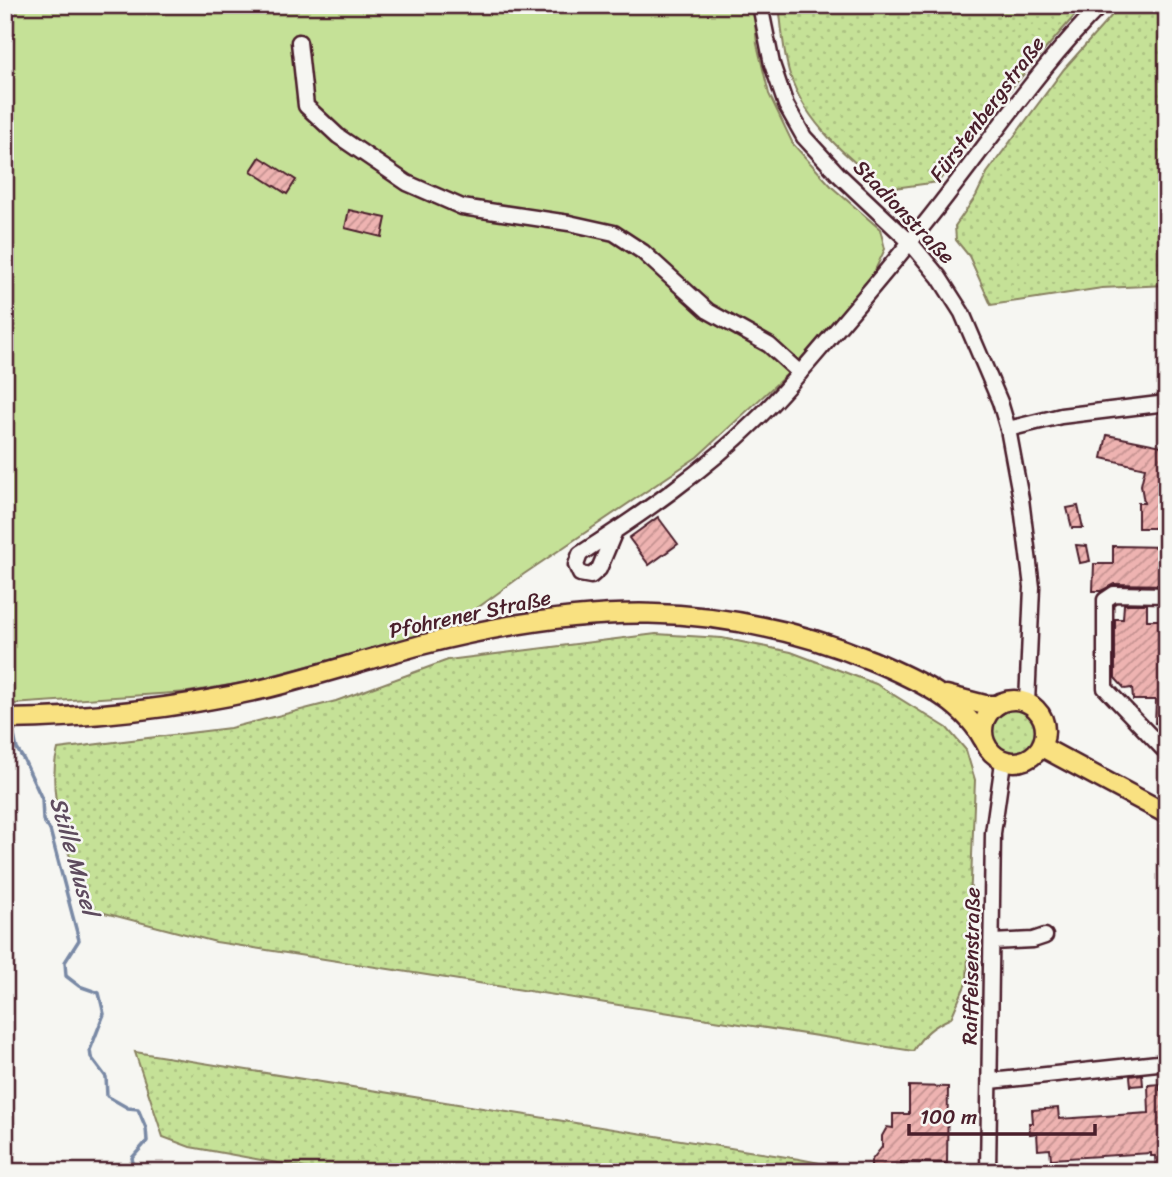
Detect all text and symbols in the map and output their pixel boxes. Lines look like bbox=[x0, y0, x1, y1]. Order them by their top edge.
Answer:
street label: Fürstenbergstraße bbox=[919, 27, 1055, 190]
street label: Stadionstraße bbox=[843, 150, 965, 274]
street label: Pfohrener Straße bbox=[385, 578, 555, 650]
water label: Stille Musel bbox=[38, 792, 112, 925]
street label: Raiffeisenstraße bbox=[951, 887, 991, 1045]
scale bar bbox=[909, 1093, 1095, 1137]
text: 100 m bbox=[920, 1098, 977, 1136]

